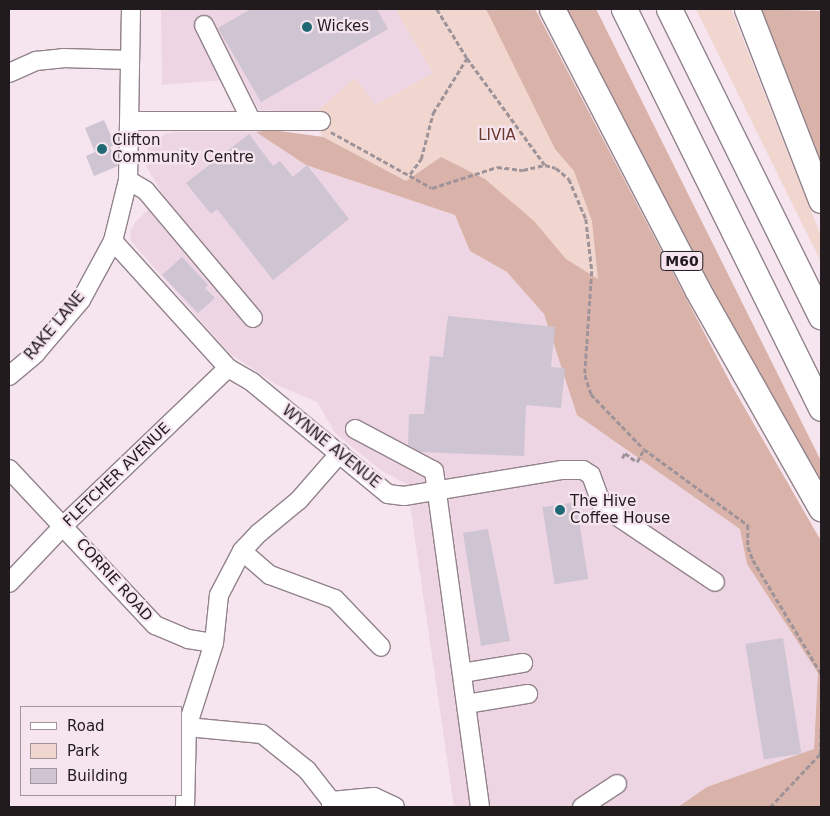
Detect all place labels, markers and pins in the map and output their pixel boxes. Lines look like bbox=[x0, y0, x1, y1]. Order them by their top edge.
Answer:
place label: Wickes bbox=[317, 18, 369, 36]
marker: Wickes bbox=[301, 21, 313, 33]
place label: Clifton Community Centre bbox=[112, 131, 254, 166]
marker: Clifton Community Centre bbox=[96, 143, 108, 155]
place label: The Hive Coffee House bbox=[570, 492, 670, 527]
marker: The Hive Coffee House bbox=[554, 504, 566, 516]

